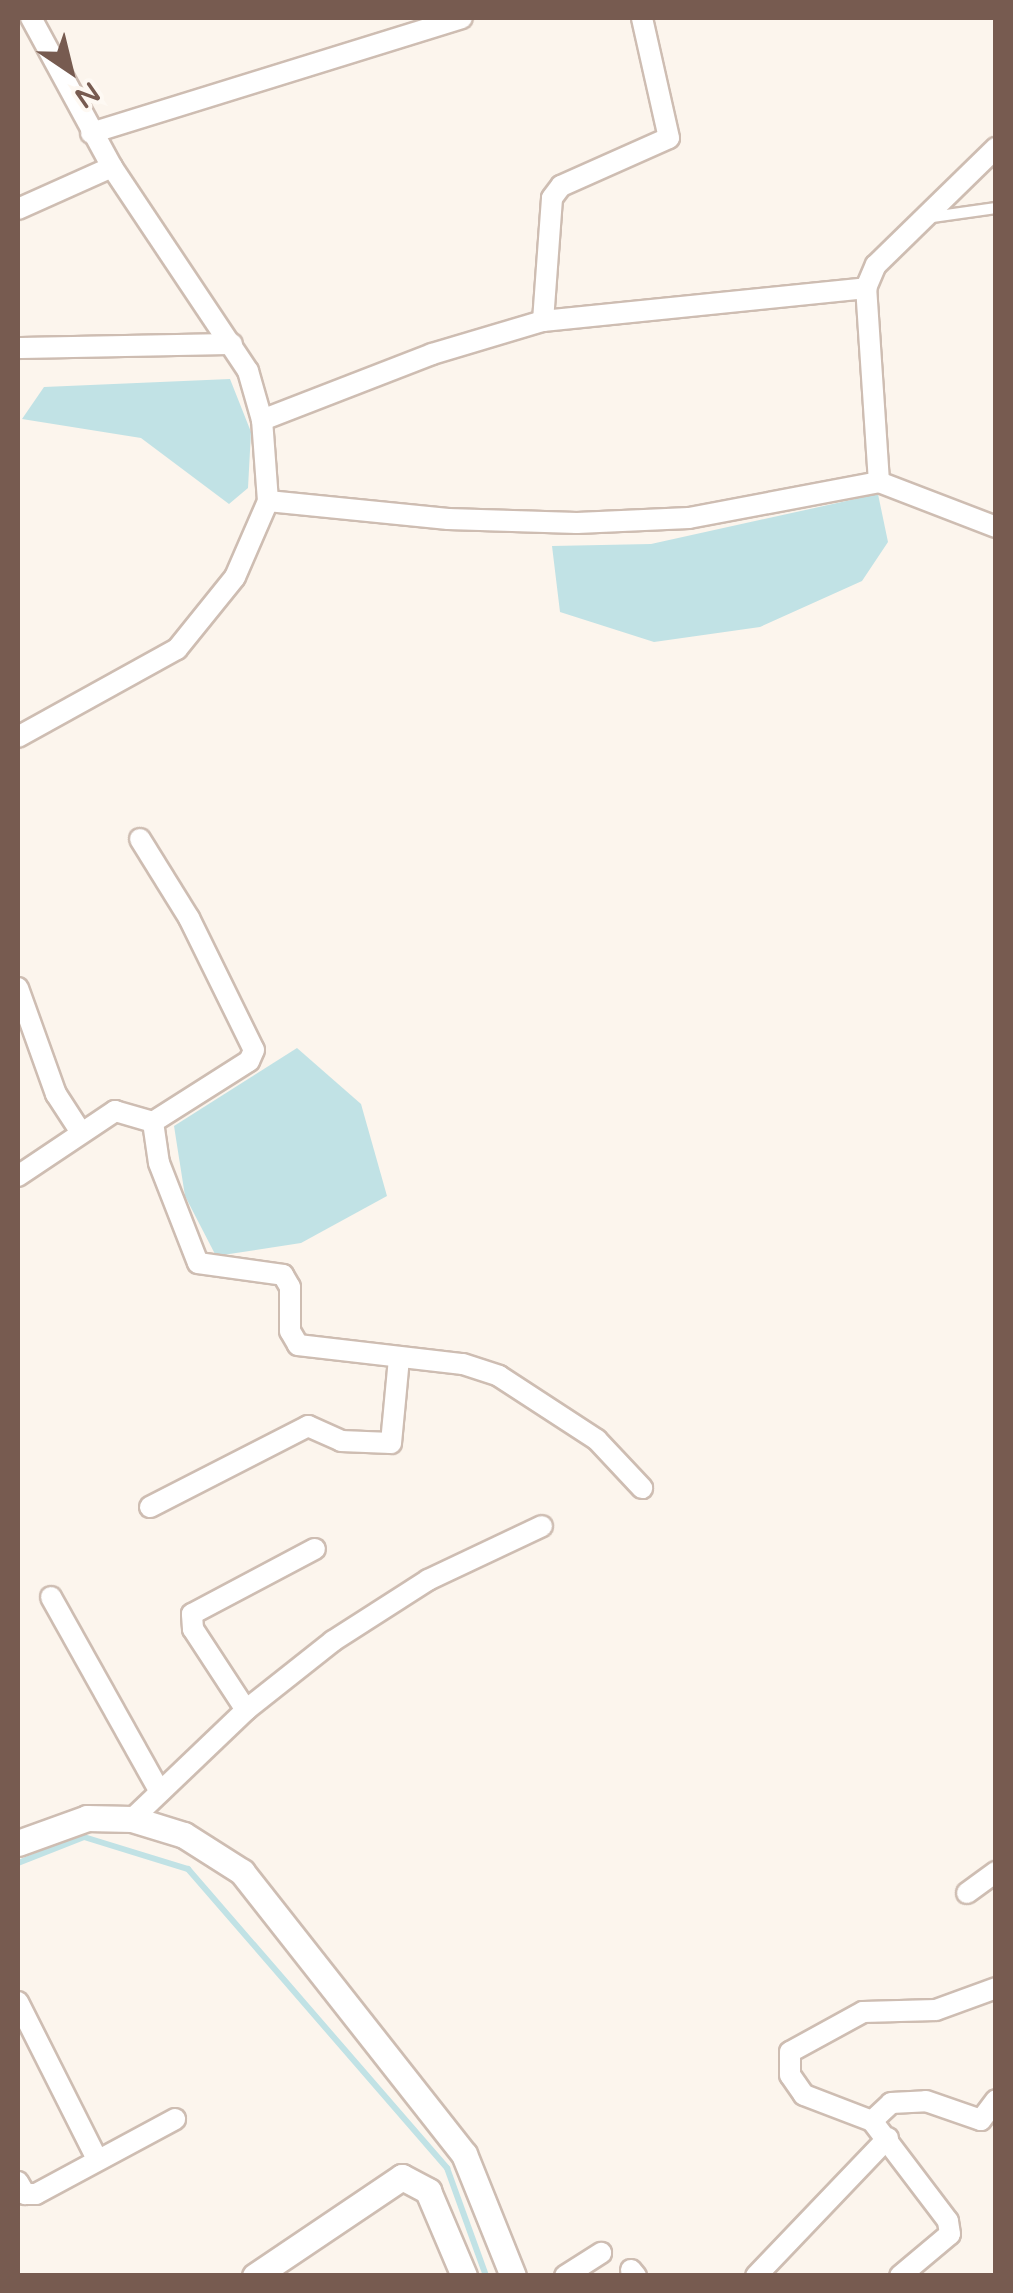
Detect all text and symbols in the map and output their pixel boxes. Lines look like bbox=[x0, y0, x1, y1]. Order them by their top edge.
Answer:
north arrow bbox=[20, 20, 120, 120]
text: N bbox=[68, 74, 106, 115]

